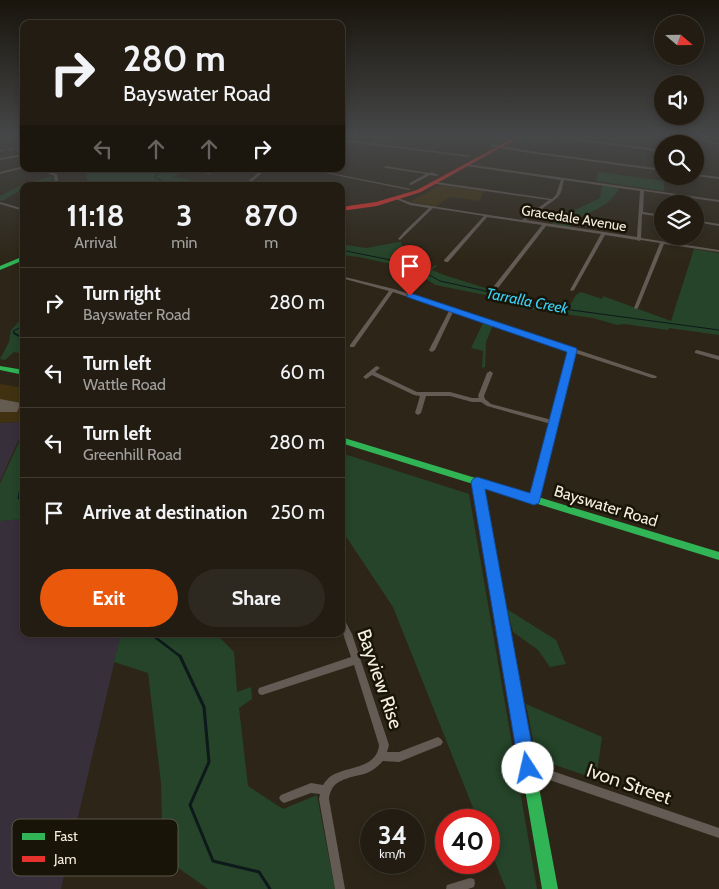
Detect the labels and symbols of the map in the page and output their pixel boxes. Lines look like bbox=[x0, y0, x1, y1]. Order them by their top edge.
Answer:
north arrow bbox=[654, 15, 704, 65]
street label: Gracedale Avenue bbox=[520, 201, 628, 235]
pin bbox=[389, 245, 431, 296]
water label: Tarralla Creek bbox=[484, 284, 570, 318]
street label: Bayswater Road bbox=[552, 481, 660, 531]
street label: Bayview Rise bbox=[352, 626, 408, 732]
position arrow bbox=[501, 741, 553, 793]
street label: Ivon Street bbox=[584, 759, 675, 809]
speed limit sign: 40 bbox=[435, 809, 500, 874]
legend bbox=[12, 819, 178, 876]
text: Fast bbox=[54, 827, 78, 845]
text: Jam bbox=[53, 850, 76, 868]

